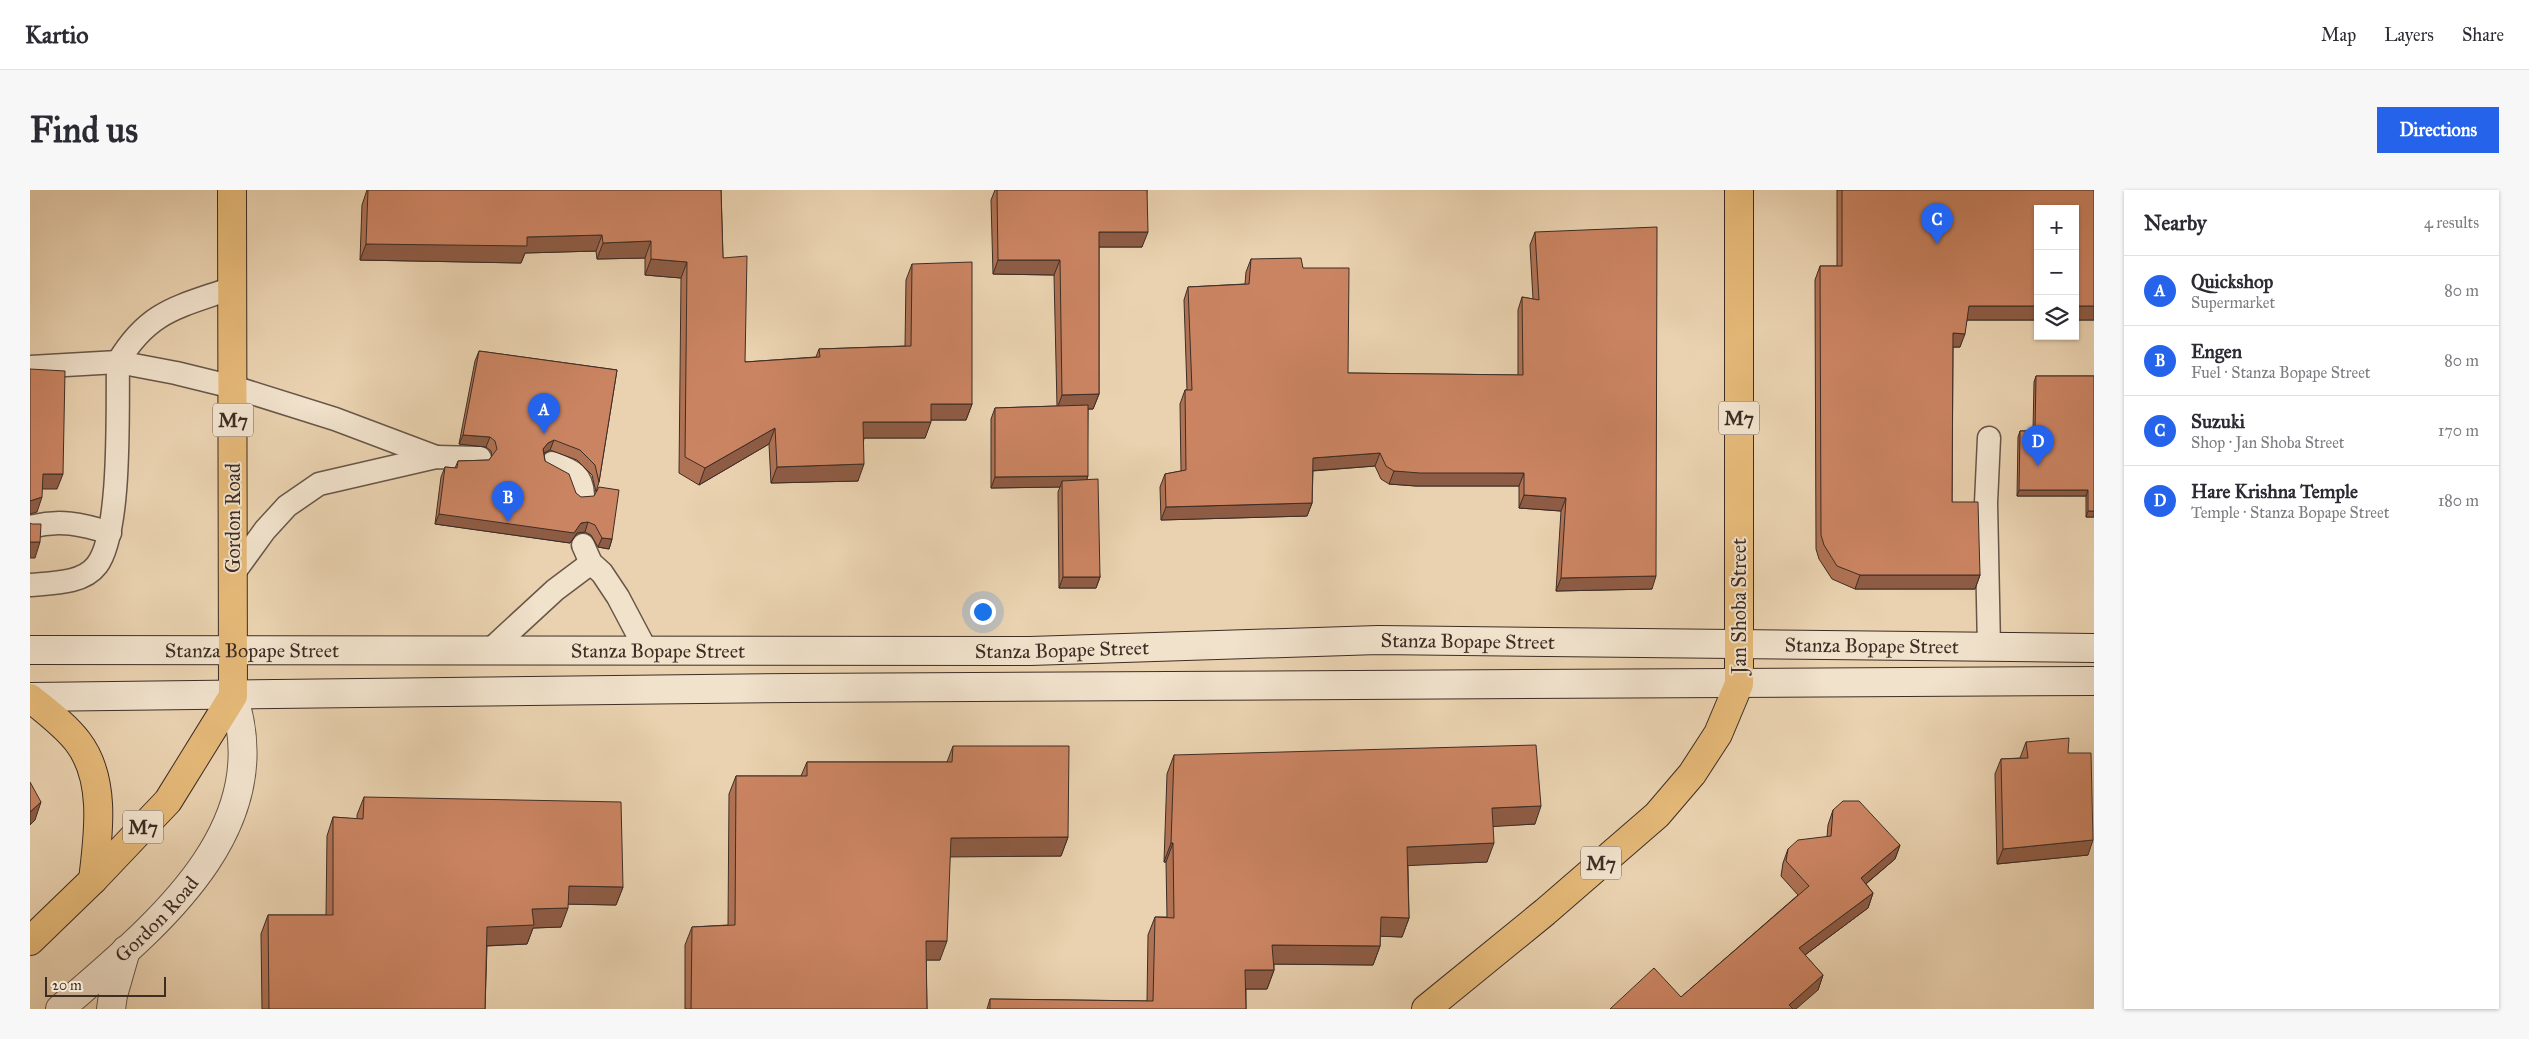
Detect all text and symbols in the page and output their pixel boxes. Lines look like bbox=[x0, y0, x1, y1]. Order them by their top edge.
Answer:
text: Kartio bbox=[25, 20, 88, 50]
text: Map bbox=[2321, 24, 2356, 46]
text: Layers bbox=[2384, 24, 2434, 46]
text: Share bbox=[2462, 24, 2504, 46]
button: Directions bbox=[2377, 107, 2499, 153]
text: Find us bbox=[30, 109, 138, 152]
pin: C bbox=[1921, 203, 1953, 244]
map controls bbox=[2034, 205, 2079, 340]
button: + bbox=[2034, 205, 2079, 250]
text: Nearby bbox=[2144, 210, 2207, 236]
text: 4 results bbox=[2424, 213, 2479, 232]
button: − bbox=[2034, 250, 2079, 295]
text: Quickshop bbox=[2191, 270, 2273, 293]
text: A bbox=[2155, 281, 2165, 300]
text: 80 m bbox=[2444, 281, 2479, 300]
text: Supermarket bbox=[2191, 293, 2275, 312]
button: layers bbox=[2034, 295, 2079, 340]
text: Engen bbox=[2191, 340, 2242, 363]
text: B bbox=[2155, 351, 2165, 370]
text: 80 m bbox=[2444, 351, 2479, 370]
text: Fuel · Stanza Bopape Street bbox=[2191, 363, 2370, 382]
pin: A bbox=[528, 393, 560, 434]
road number: M7 bbox=[1719, 402, 1759, 434]
road number: M7 bbox=[213, 404, 253, 436]
text: Suzuki bbox=[2191, 410, 2245, 433]
text: C bbox=[2155, 421, 2165, 440]
text: 170 m bbox=[2438, 421, 2479, 440]
pin: D bbox=[2022, 425, 2054, 466]
text: Shop · Jan Shoba Street bbox=[2191, 433, 2345, 452]
street label: Gordon Road bbox=[221, 463, 245, 573]
text: Hare Krishna Temple bbox=[2191, 480, 2358, 503]
pin: B bbox=[492, 481, 524, 522]
text: D bbox=[2154, 491, 2166, 510]
text: 180 m bbox=[2438, 491, 2479, 510]
text: Temple · Stanza Bopape Street bbox=[2191, 503, 2389, 522]
street label: Jan Shoba Street bbox=[1727, 538, 1752, 676]
your location bbox=[970, 599, 996, 625]
street label: Stanza Bopape Street bbox=[1381, 628, 1555, 654]
street label: Stanza Bopape Street bbox=[1785, 633, 1959, 658]
street label: Stanza Bopape Street bbox=[975, 635, 1149, 663]
street label: Stanza Bopape Street bbox=[165, 638, 339, 662]
street label: Stanza Bopape Street bbox=[571, 639, 745, 663]
road number: M7 bbox=[123, 810, 163, 844]
road number: M7 bbox=[1581, 846, 1621, 880]
street label: Gordon Road bbox=[110, 871, 203, 967]
scale bar bbox=[45, 974, 166, 997]
text: 20 m bbox=[52, 977, 82, 994]

